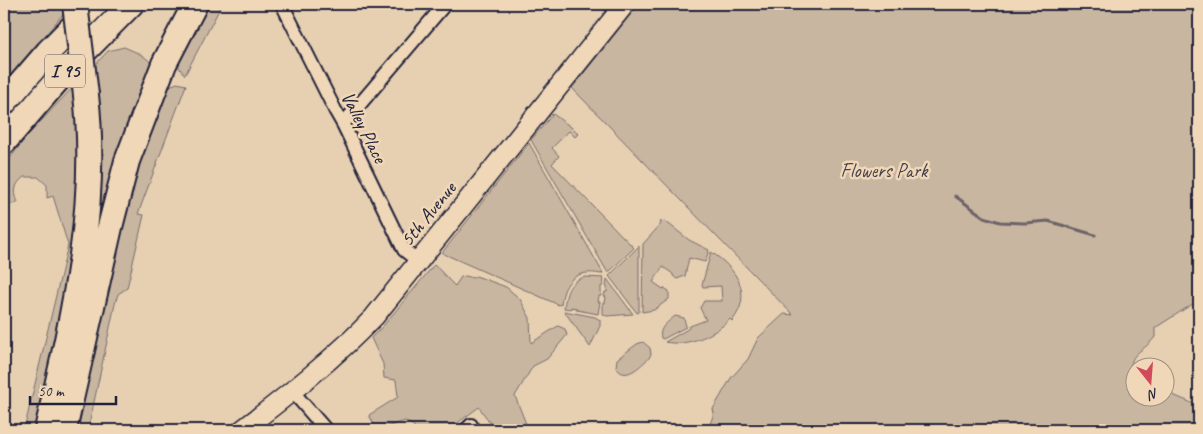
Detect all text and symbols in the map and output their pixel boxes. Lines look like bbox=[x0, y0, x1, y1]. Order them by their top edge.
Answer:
road number: I 95 bbox=[45, 54, 85, 88]
street label: Valley Place bbox=[335, 87, 393, 168]
park label: Flowers Park bbox=[841, 158, 929, 183]
street label: 5th Avenue bbox=[394, 176, 462, 251]
north arrow bbox=[1126, 356, 1176, 406]
scale bar bbox=[30, 374, 116, 406]
text: 50 m bbox=[38, 382, 65, 401]
text: N bbox=[1145, 385, 1160, 404]

